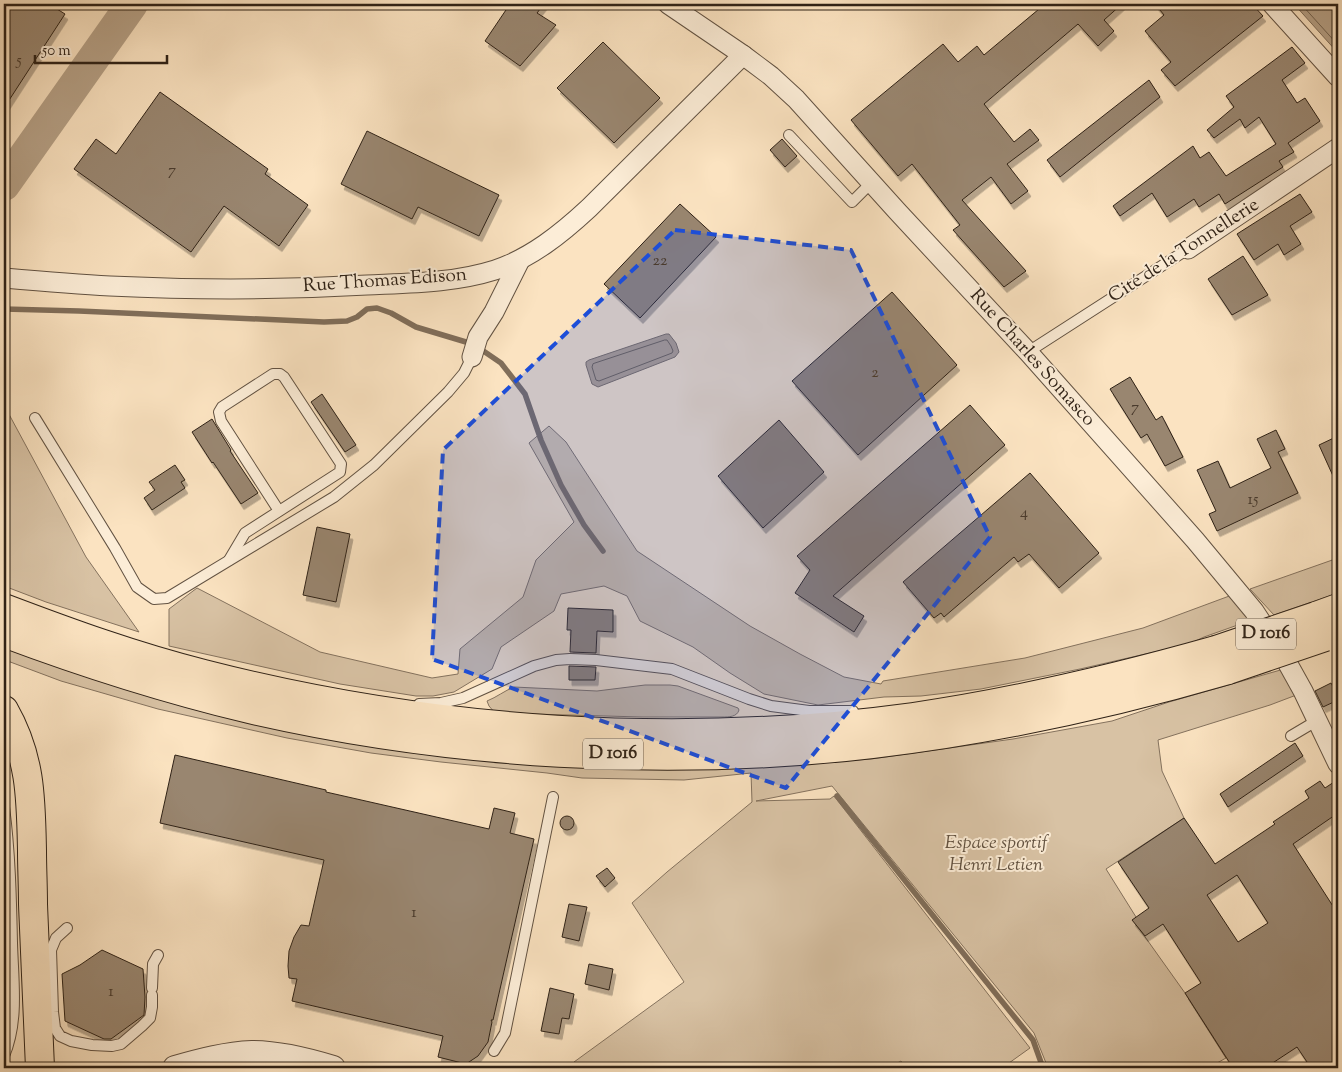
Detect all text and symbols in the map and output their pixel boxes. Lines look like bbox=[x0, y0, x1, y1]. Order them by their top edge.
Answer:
scale bar bbox=[35, 32, 168, 64]
text: 50 m bbox=[41, 41, 71, 62]
house number: 5 bbox=[15, 50, 22, 73]
house number: 7 bbox=[168, 160, 176, 183]
street label: Cité de la Tonnellerie bbox=[1103, 192, 1265, 310]
house number: 22 bbox=[653, 250, 668, 273]
street label: Rue Thomas Edison bbox=[302, 262, 468, 300]
street label: Rue Charles Somasco bbox=[963, 283, 1101, 433]
house number: 2 bbox=[871, 362, 879, 385]
house number: 7 bbox=[1131, 397, 1139, 420]
house number: 15 bbox=[1248, 489, 1259, 512]
house number: 4 bbox=[1020, 502, 1028, 525]
road number: D 1016 bbox=[1236, 618, 1296, 650]
road number: D 1016 bbox=[583, 739, 643, 770]
park label: Espace sportif Henri Letien bbox=[945, 830, 1050, 879]
house number: 1 bbox=[411, 902, 417, 925]
house number: 1 bbox=[108, 981, 114, 1004]

